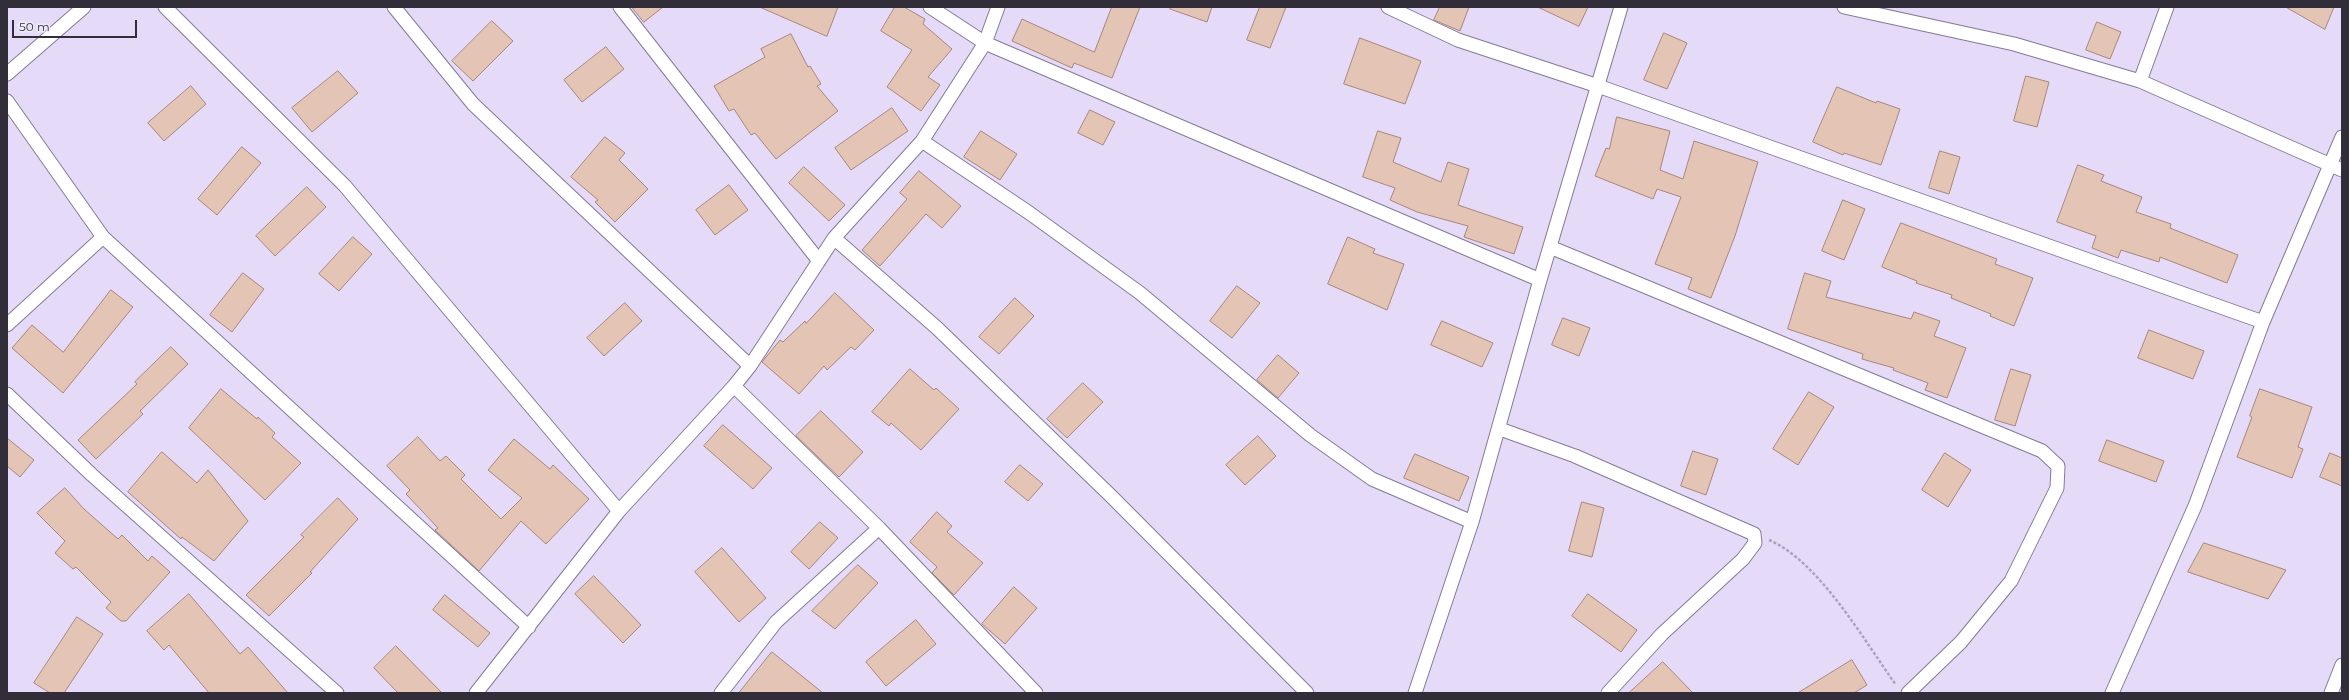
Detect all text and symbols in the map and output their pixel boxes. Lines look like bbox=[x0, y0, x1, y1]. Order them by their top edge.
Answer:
scale bar bbox=[14, 12, 139, 38]
text: 50 m bbox=[19, 19, 50, 34]

